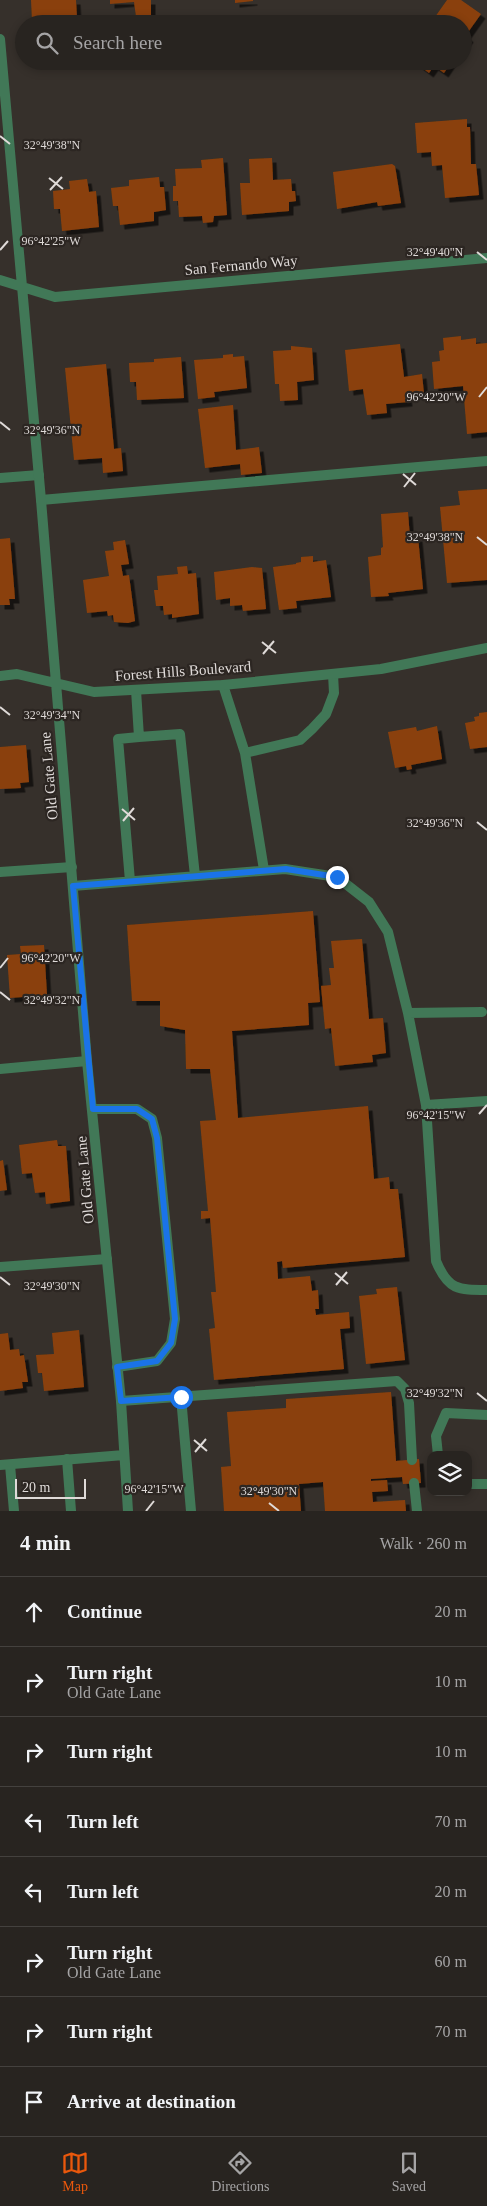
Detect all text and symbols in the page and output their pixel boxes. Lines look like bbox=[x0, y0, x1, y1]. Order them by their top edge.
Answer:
search box bbox=[15, 15, 472, 70]
icon: search bbox=[33, 29, 61, 57]
text: Search here bbox=[73, 32, 162, 53]
text: 32°49'38"N bbox=[24, 138, 81, 152]
text: 96°42'25"W bbox=[21, 234, 81, 248]
text: 32°49'40"N bbox=[407, 245, 464, 259]
street label: San Fernando Way bbox=[184, 252, 299, 278]
text: 96°42'20"W bbox=[406, 390, 466, 404]
text: 32°49'36"N bbox=[24, 423, 81, 437]
text: 32°49'38"N bbox=[407, 530, 464, 544]
street label: Forest Hills Boulevard bbox=[114, 658, 252, 684]
text: 32°49'34"N bbox=[24, 708, 81, 722]
street label: Old Gate Lane bbox=[37, 731, 61, 821]
text: 32°49'36"N bbox=[407, 816, 464, 830]
route end bbox=[326, 866, 349, 889]
text: 96°42'20"W bbox=[21, 951, 81, 965]
text: 32°49'32"N bbox=[24, 993, 81, 1007]
text: 96°42'15"W bbox=[406, 1108, 466, 1122]
street label: Old Gate Lane bbox=[73, 1135, 97, 1225]
text: 32°49'30"N bbox=[24, 1279, 81, 1293]
route start bbox=[170, 1386, 193, 1409]
text: 32°49'32"N bbox=[407, 1386, 464, 1400]
map controls bbox=[427, 1451, 472, 1496]
button: layers bbox=[427, 1451, 472, 1496]
scale bar bbox=[15, 1476, 86, 1499]
text: 20 m bbox=[22, 1480, 50, 1495]
text: 96°42'15"W bbox=[124, 1482, 184, 1496]
text: 32°49'30"N bbox=[241, 1484, 298, 1498]
text: 4 min bbox=[20, 1531, 71, 1555]
text: Walk · 260 m bbox=[380, 1535, 467, 1552]
icon: ahead bbox=[20, 1598, 48, 1626]
text: Continue bbox=[67, 1601, 142, 1622]
text: 20 m bbox=[435, 1603, 467, 1620]
text: Turn right bbox=[67, 1662, 152, 1683]
icon: right bbox=[20, 1668, 48, 1696]
text: 10 m bbox=[435, 1673, 467, 1690]
text: Old Gate Lane bbox=[67, 1684, 161, 1701]
icon: right bbox=[20, 1738, 48, 1766]
text: Turn right bbox=[67, 1741, 152, 1762]
text: 10 m bbox=[435, 1743, 467, 1760]
icon: left bbox=[20, 1808, 48, 1836]
text: Turn left bbox=[67, 1811, 139, 1832]
text: 70 m bbox=[435, 1813, 467, 1830]
icon: left bbox=[20, 1878, 48, 1906]
text: Turn left bbox=[67, 1881, 139, 1902]
text: 20 m bbox=[435, 1883, 467, 1900]
text: Turn right bbox=[67, 1942, 152, 1963]
icon: right bbox=[20, 1948, 48, 1976]
text: 60 m bbox=[435, 1953, 467, 1970]
text: Old Gate Lane bbox=[67, 1964, 161, 1981]
icon: right bbox=[20, 2018, 48, 2046]
text: Turn right bbox=[67, 2021, 152, 2042]
text: 70 m bbox=[435, 2023, 467, 2040]
icon: arrive bbox=[20, 2088, 48, 2116]
text: Arrive at destination bbox=[67, 2091, 236, 2112]
tab: Map bbox=[61, 2149, 89, 2195]
tab: Directions bbox=[211, 2149, 270, 2195]
tab: Saved bbox=[392, 2149, 426, 2195]

